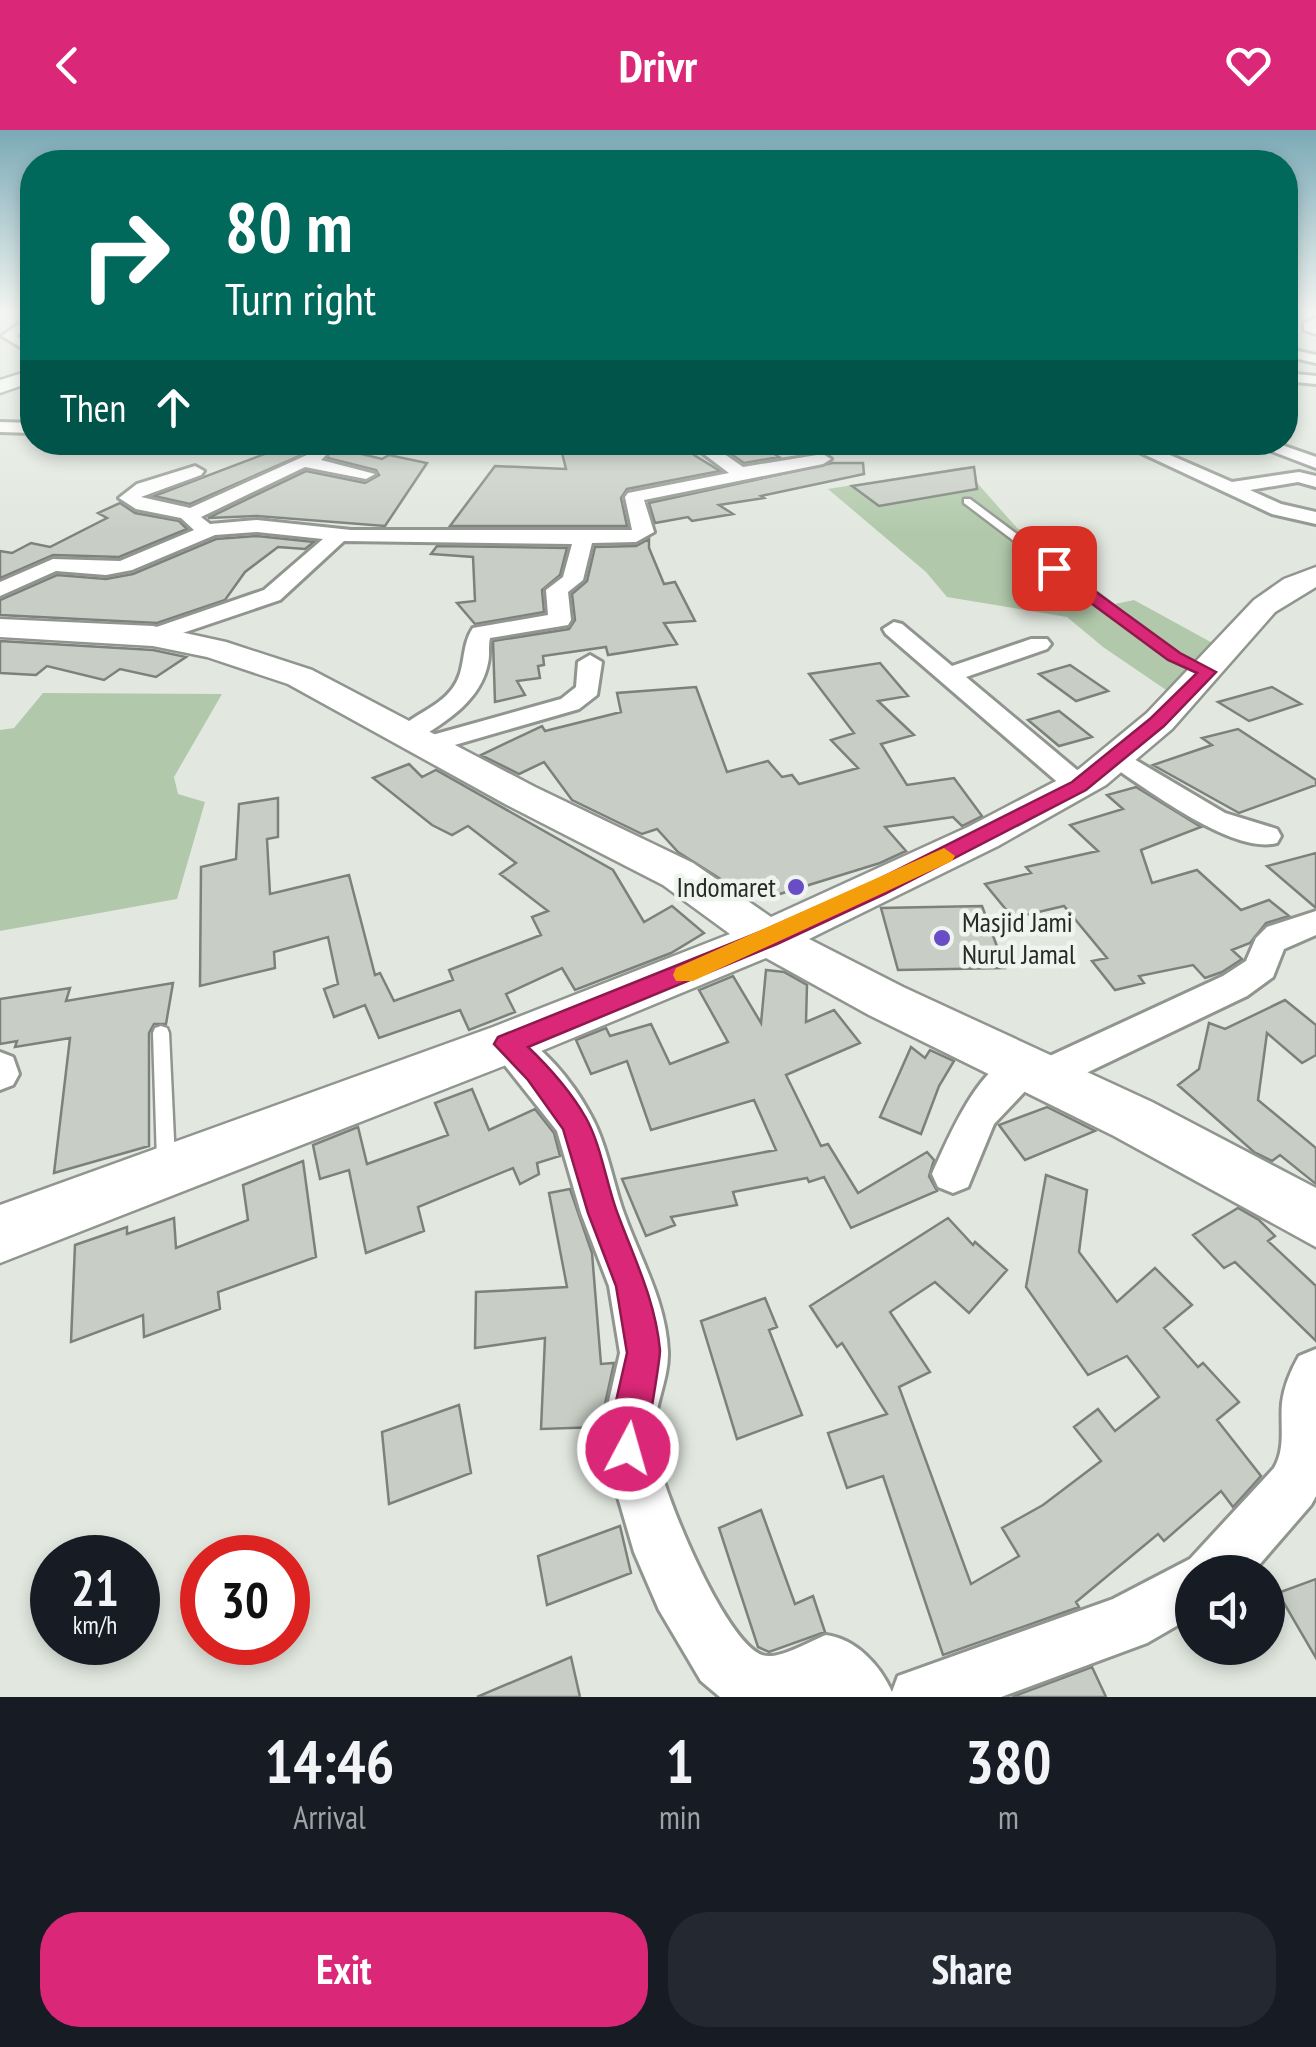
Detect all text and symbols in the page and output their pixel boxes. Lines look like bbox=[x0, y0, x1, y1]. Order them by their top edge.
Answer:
text: Drivr bbox=[619, 36, 697, 94]
icon: back bbox=[40, 38, 95, 93]
icon: heart bbox=[1221, 38, 1276, 93]
text: 80 m bbox=[225, 181, 353, 271]
icon: right bbox=[60, 190, 190, 320]
text: Turn right bbox=[225, 269, 376, 327]
icon: ahead bbox=[146, 380, 201, 435]
text: Then bbox=[60, 383, 126, 432]
pin bbox=[1012, 526, 1097, 611]
icon: arrive bbox=[1027, 541, 1082, 596]
place label: Indomaret bbox=[677, 868, 776, 905]
marker: Indomaret bbox=[785, 876, 807, 898]
place label: Masjid Jami Nurul Jamal bbox=[962, 903, 1076, 972]
marker: Masjid Jami Nurul Jamal bbox=[931, 927, 953, 949]
position arrow bbox=[576, 1397, 680, 1501]
speed limit sign: 30 bbox=[180, 1535, 310, 1665]
text: 21 bbox=[71, 1555, 119, 1620]
map controls bbox=[1175, 1555, 1285, 1665]
button: sound bbox=[1175, 1555, 1285, 1665]
text: km/h bbox=[73, 1609, 117, 1641]
text: 14:46 bbox=[265, 1722, 394, 1800]
text: 1 bbox=[666, 1722, 694, 1800]
text: 380 bbox=[965, 1722, 1051, 1800]
text: Arrival bbox=[293, 1796, 366, 1838]
text: min bbox=[659, 1796, 701, 1838]
text: m bbox=[998, 1796, 1019, 1838]
button: Exit bbox=[40, 1912, 648, 2027]
button: Share bbox=[668, 1912, 1276, 2027]

